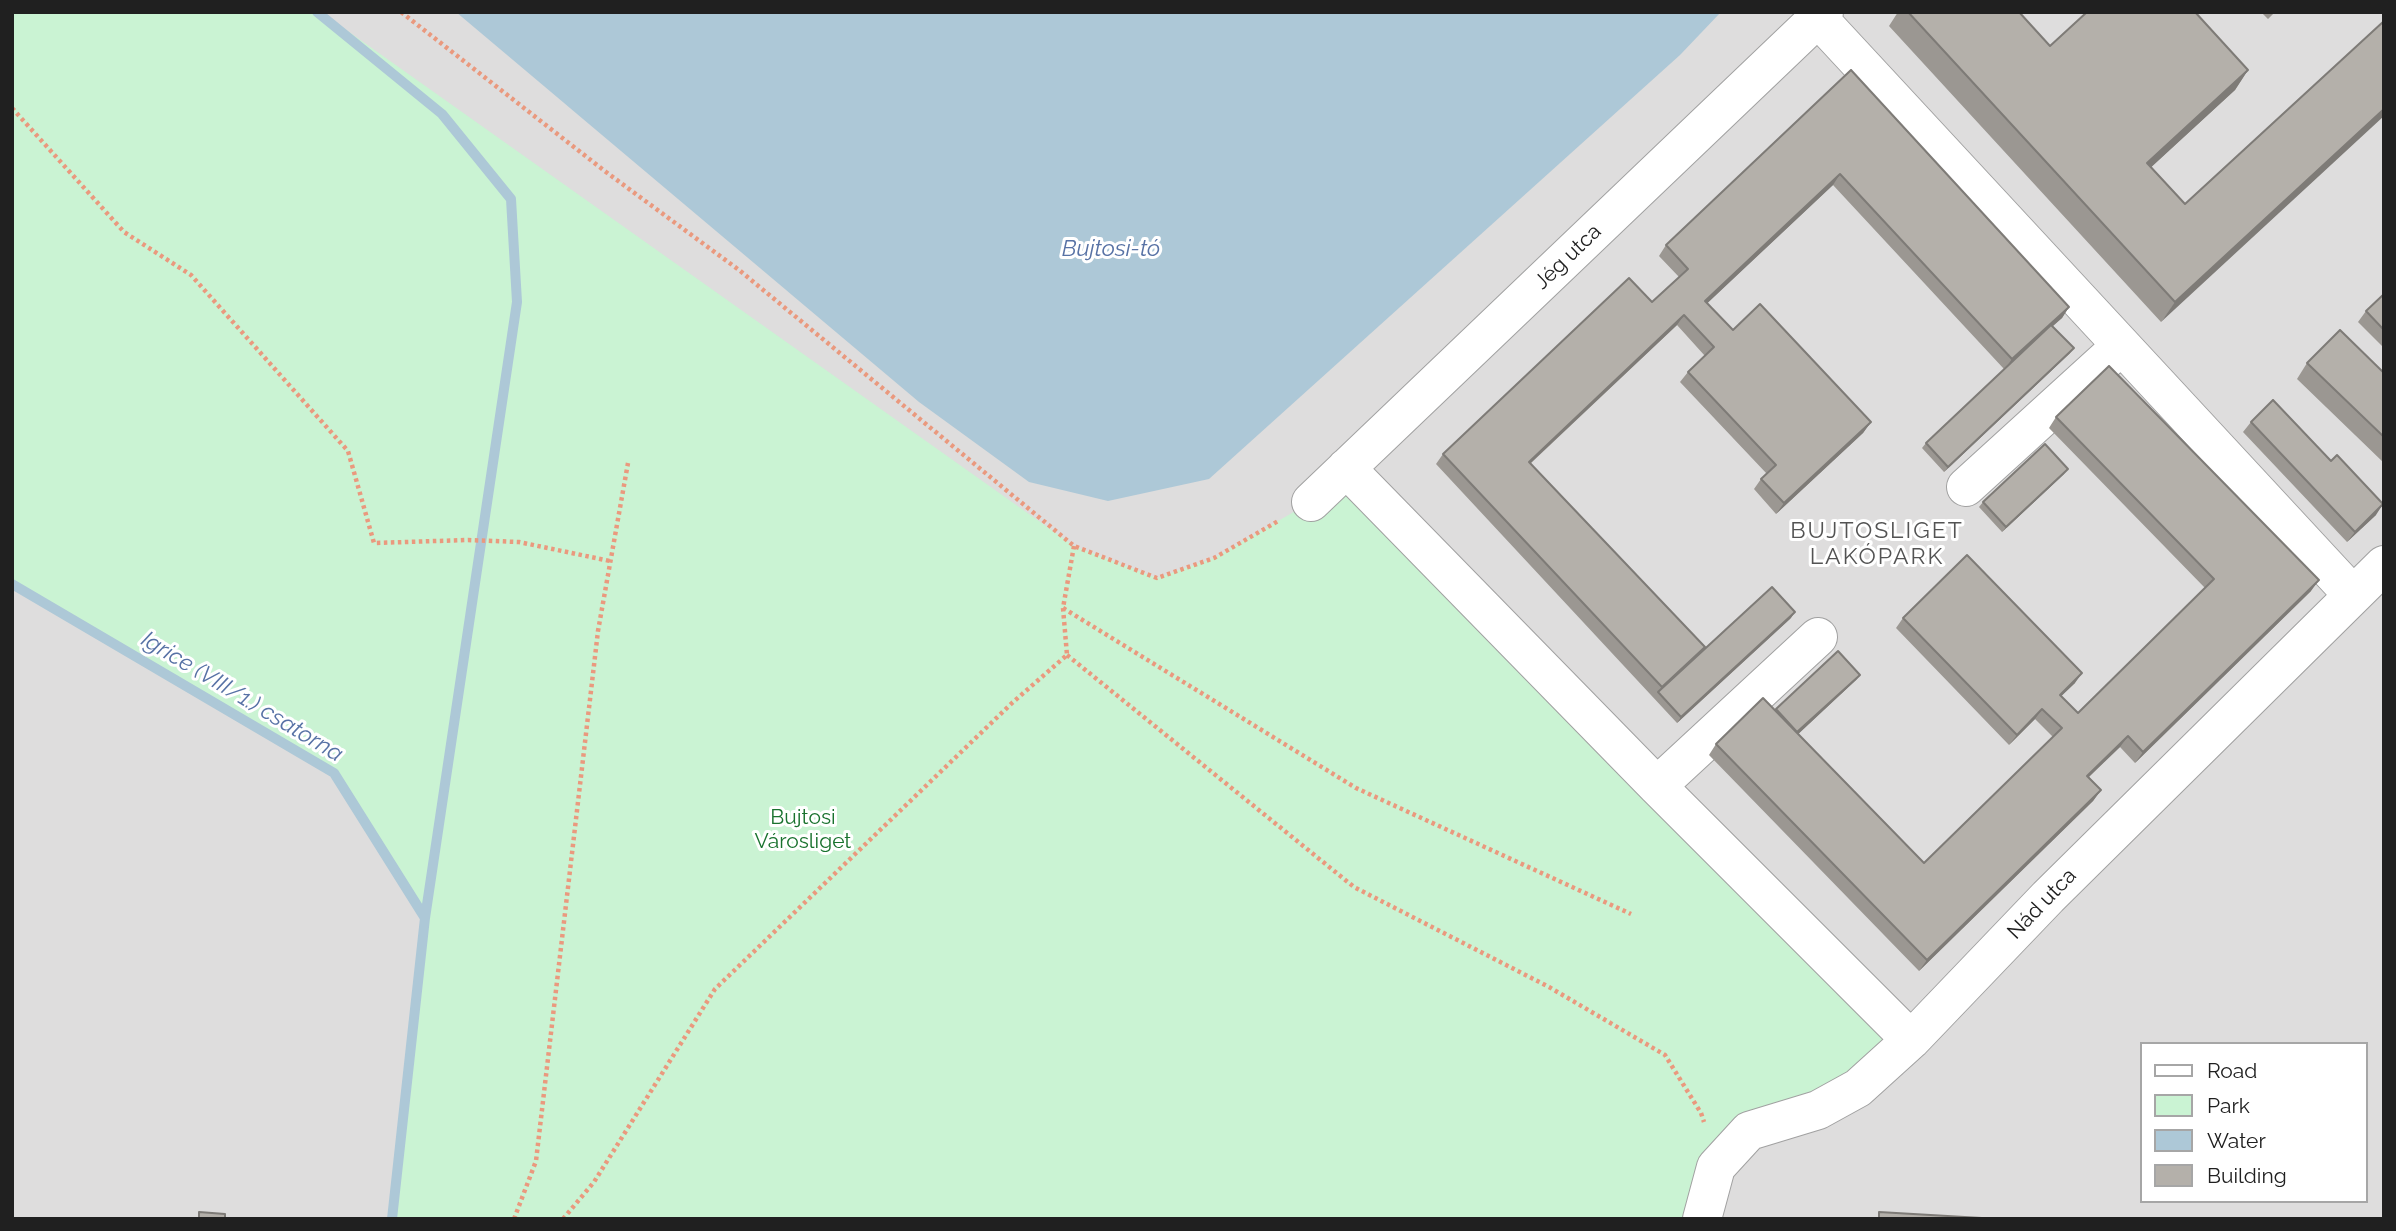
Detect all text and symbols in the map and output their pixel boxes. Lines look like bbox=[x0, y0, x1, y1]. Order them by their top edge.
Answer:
street label: Jég utca bbox=[1529, 219, 1607, 295]
water label: Bujtosi-tó bbox=[1062, 235, 1160, 263]
district label: BUJTOSLIGET LAKÓPARK bbox=[1792, 517, 1962, 571]
water label: Igrice (VIII/1.) csatorna bbox=[136, 626, 348, 768]
park label: Bujtosi Városliget bbox=[755, 805, 851, 855]
street label: Nád utca bbox=[2002, 864, 2082, 944]
legend bbox=[2140, 1042, 2368, 1203]
text: Road bbox=[2207, 1058, 2257, 1083]
text: Park bbox=[2207, 1093, 2250, 1118]
text: Water bbox=[2207, 1128, 2266, 1153]
text: Building bbox=[2207, 1163, 2287, 1188]

